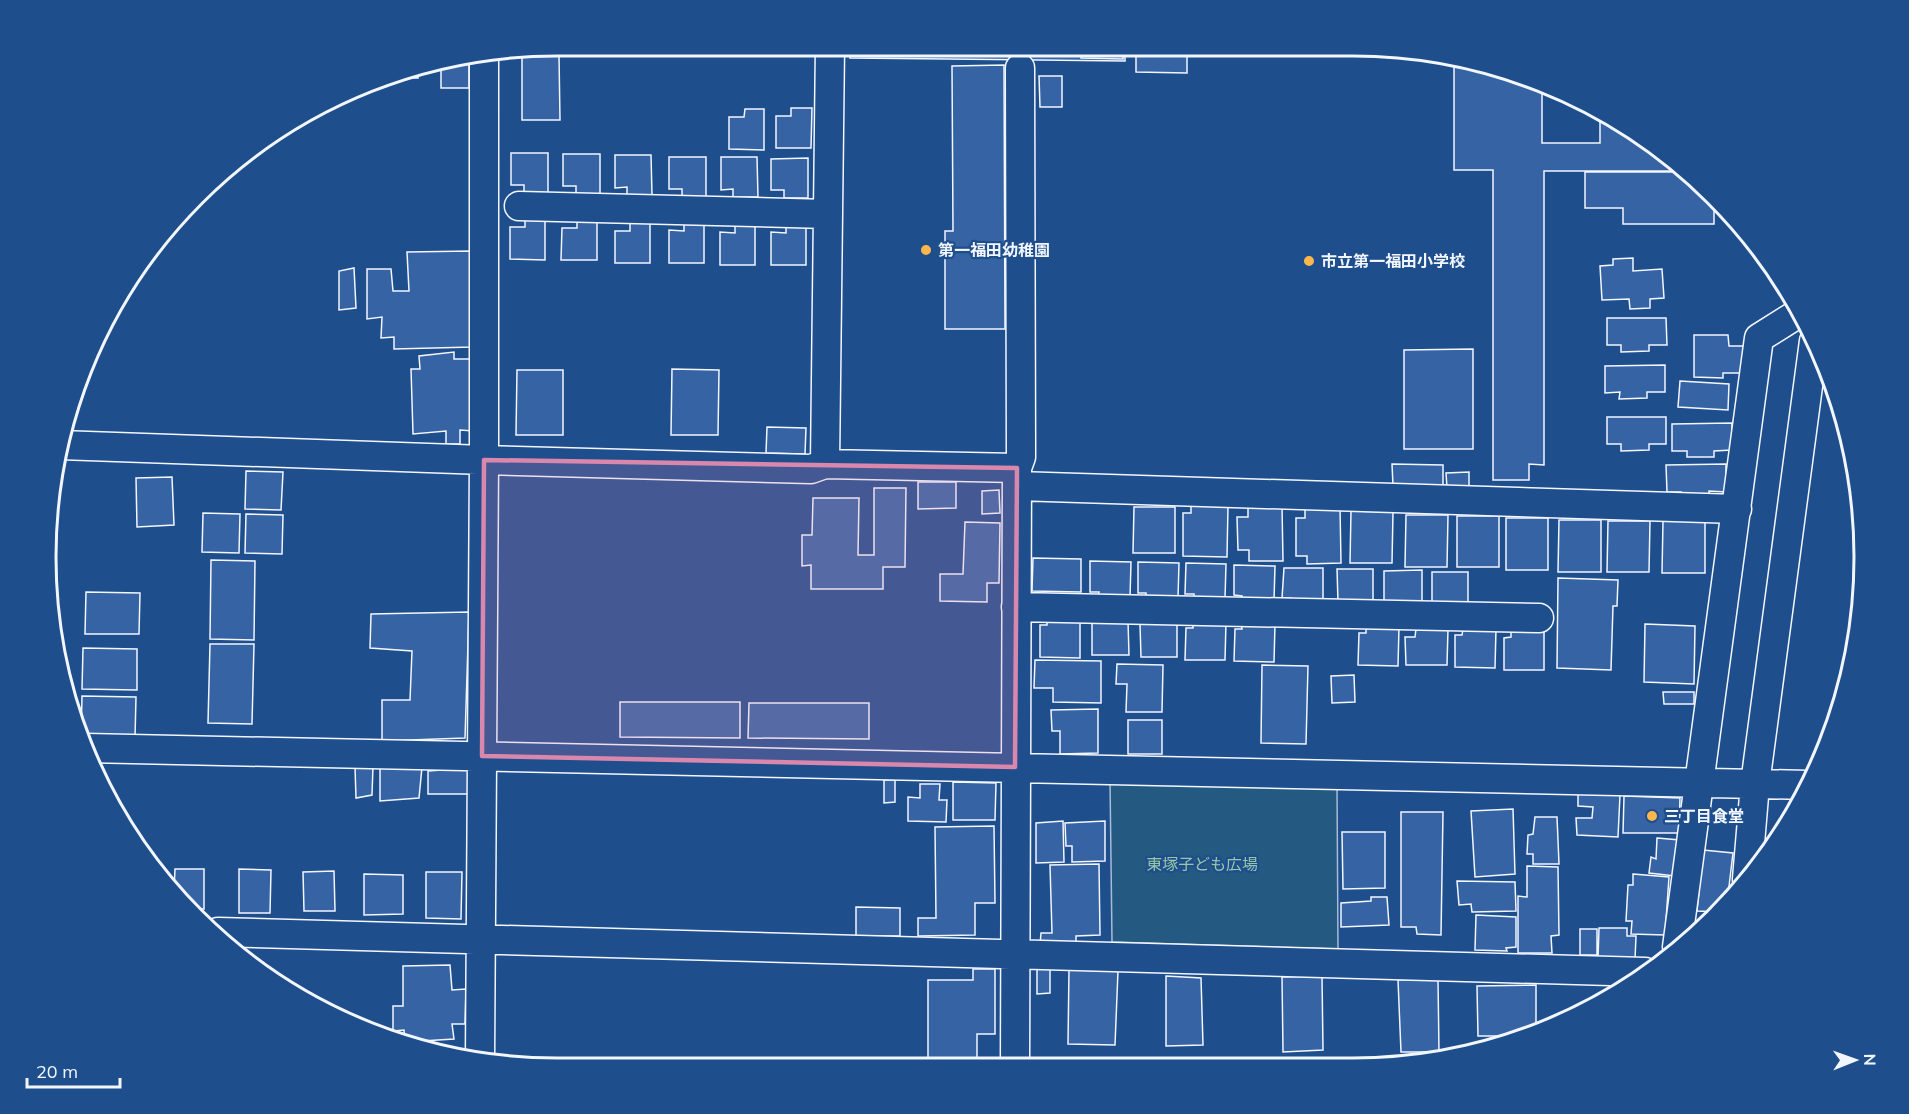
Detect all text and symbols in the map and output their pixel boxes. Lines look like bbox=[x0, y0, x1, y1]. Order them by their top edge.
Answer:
place label: 第一福田幼稚園 bbox=[938, 240, 1050, 260]
marker: 第一福田幼稚園 bbox=[919, 243, 933, 257]
place label: 市立第一福田小学校 bbox=[1321, 251, 1465, 271]
marker: 市立第一福田小学校 bbox=[1302, 254, 1316, 268]
place label: 三丁目食堂 bbox=[1664, 806, 1744, 826]
marker: 三丁目食堂 bbox=[1645, 809, 1659, 823]
park label: 東塚子ども広場 bbox=[1146, 854, 1258, 874]
north arrow bbox=[1825, 1030, 1885, 1090]
scale bar bbox=[27, 1051, 120, 1089]
text: N bbox=[1860, 1054, 1880, 1066]
text: 20 m bbox=[36, 1060, 78, 1083]

